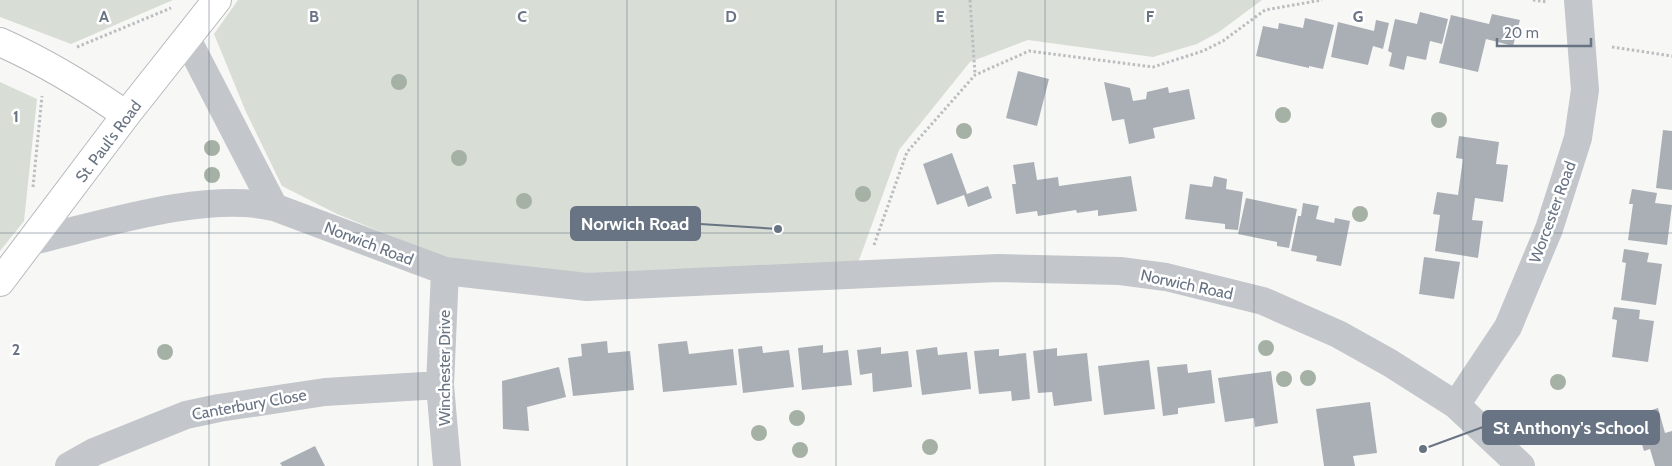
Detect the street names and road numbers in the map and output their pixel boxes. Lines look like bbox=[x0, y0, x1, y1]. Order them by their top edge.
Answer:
street label: St. Paul's Road bbox=[71, 97, 145, 186]
street label: Worcester Road bbox=[1525, 159, 1580, 266]
street label: Norwich Road bbox=[321, 218, 416, 269]
street label: Norwich Road bbox=[1139, 265, 1235, 304]
street label: Winchester Drive bbox=[435, 310, 454, 426]
street label: Canterbury Close bbox=[190, 385, 308, 424]

